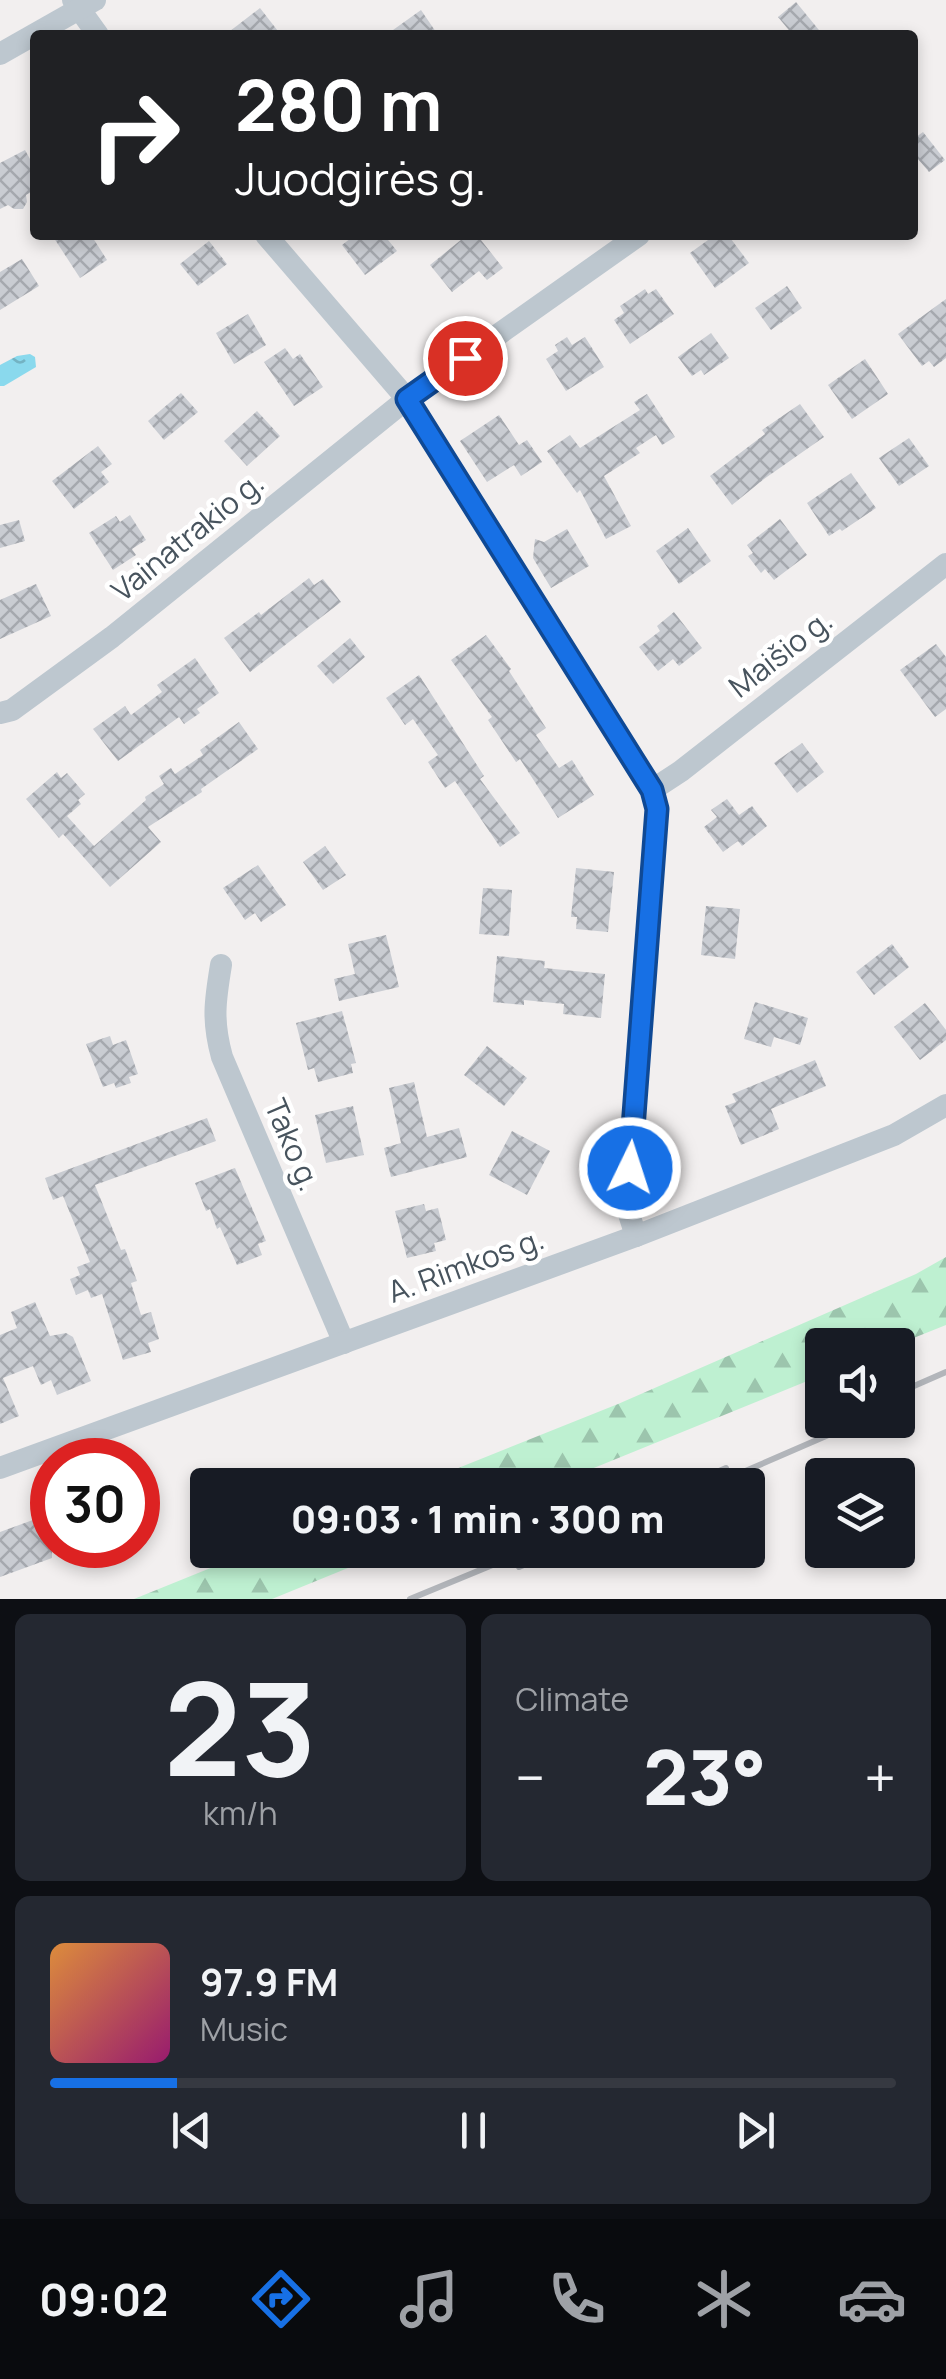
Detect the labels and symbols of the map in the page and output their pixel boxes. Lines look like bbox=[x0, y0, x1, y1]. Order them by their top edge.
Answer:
pin bbox=[423, 316, 508, 401]
street label: Vainatrakio g. bbox=[102, 462, 272, 610]
street label: Maišio g. bbox=[720, 599, 840, 706]
street label: Tako g. bbox=[256, 1092, 331, 1197]
position arrow bbox=[578, 1116, 682, 1220]
street label: A. Rimkos g. bbox=[382, 1217, 549, 1312]
speed limit sign: 30 bbox=[30, 1438, 160, 1568]

